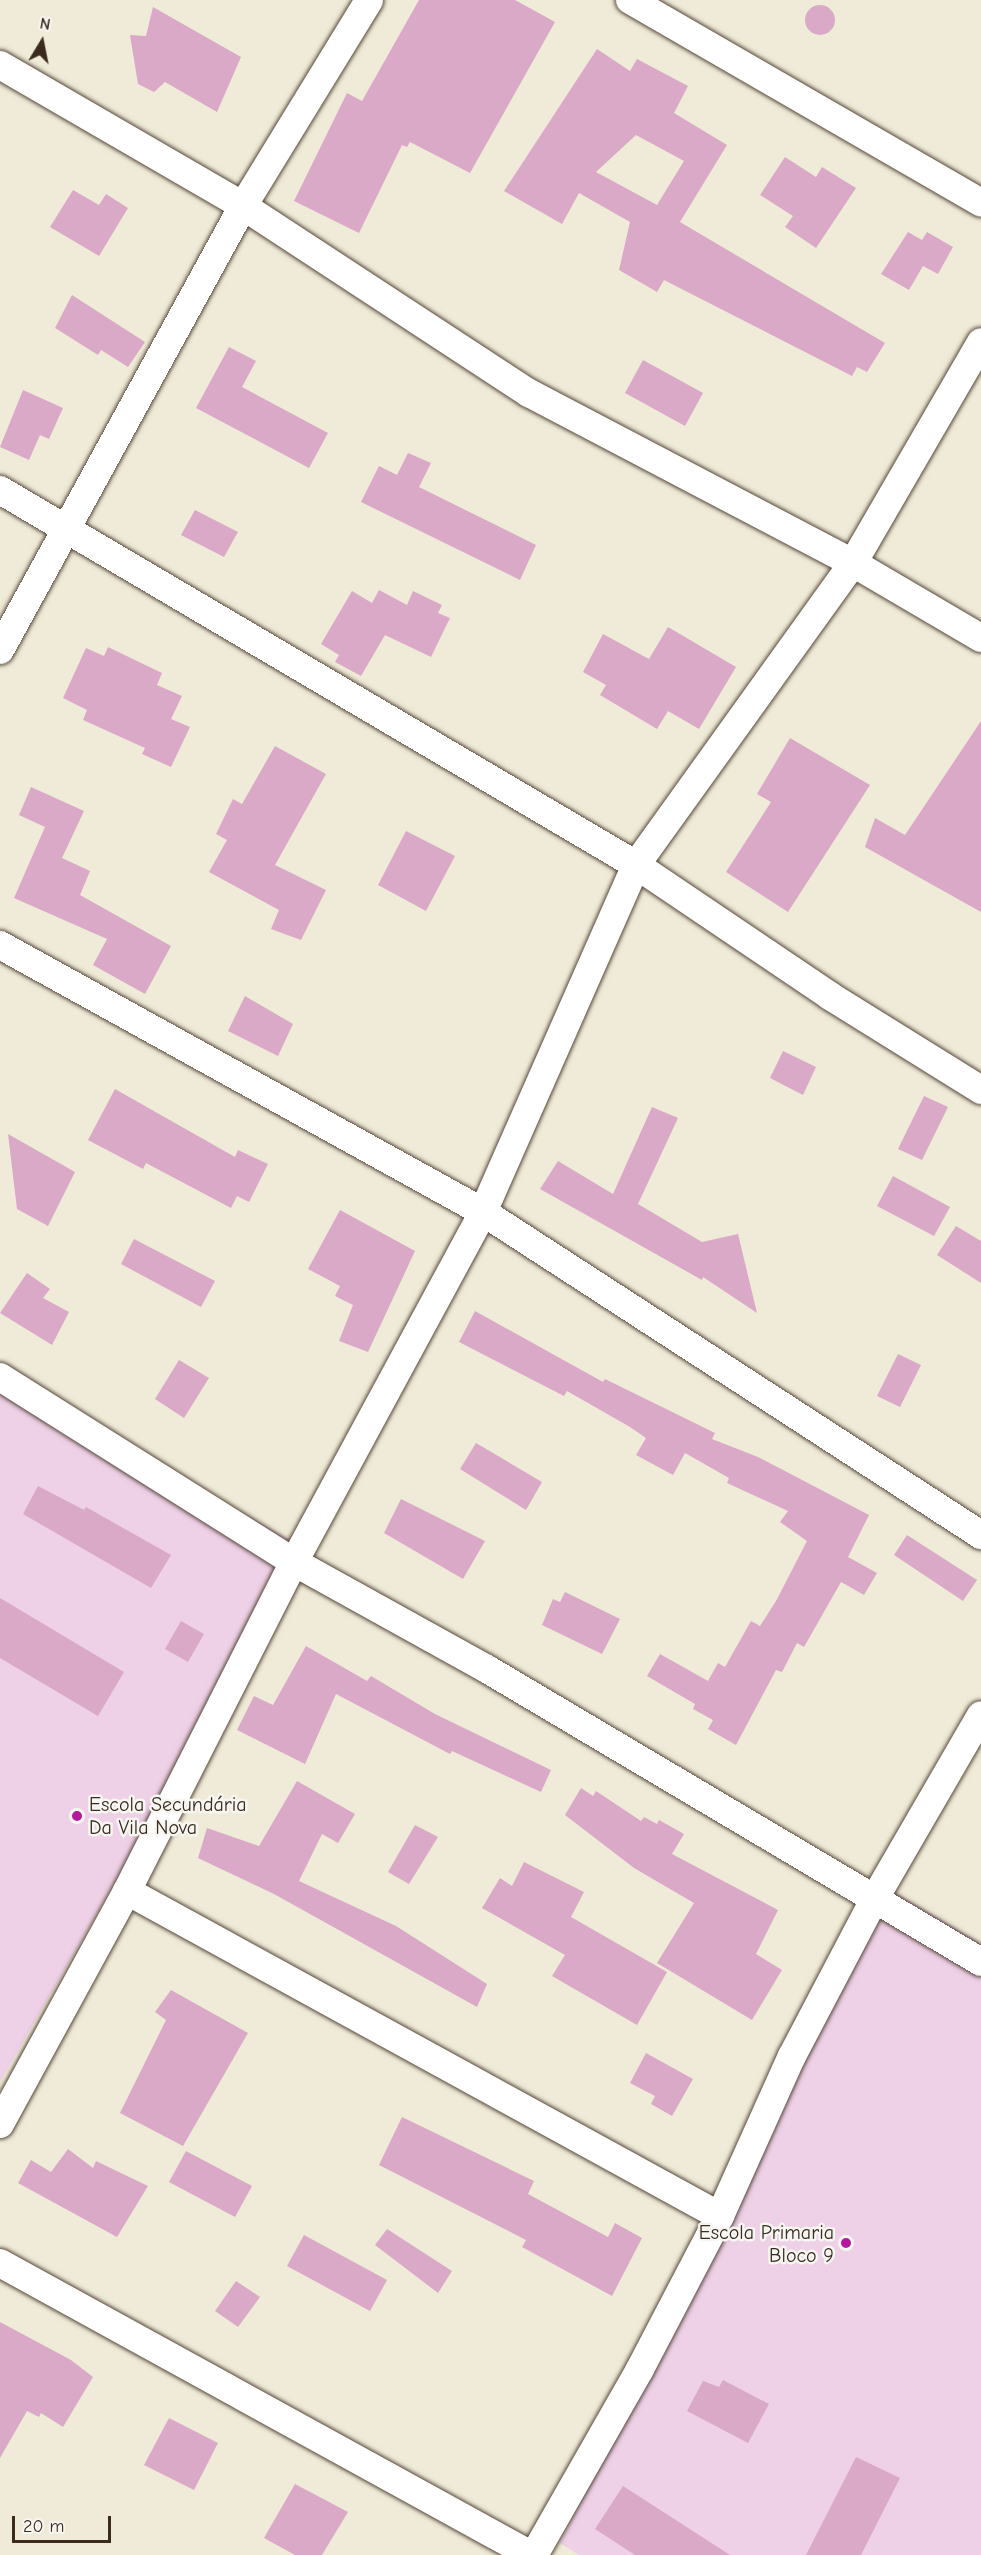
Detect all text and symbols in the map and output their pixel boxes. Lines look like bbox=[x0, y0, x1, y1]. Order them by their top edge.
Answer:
north arrow bbox=[12, 12, 72, 72]
text: N bbox=[38, 15, 52, 34]
place label: Escola Secundária Da Vila Nova bbox=[89, 1792, 247, 1839]
marker: Escola Secundária Da Vila Nova bbox=[70, 1809, 84, 1823]
place label: Escola Primaria Bloco 9 bbox=[699, 2220, 834, 2267]
marker: Escola Primaria Bloco 9 bbox=[839, 2236, 853, 2250]
scale bar bbox=[15, 2504, 114, 2542]
text: 20 m bbox=[23, 2516, 64, 2537]

